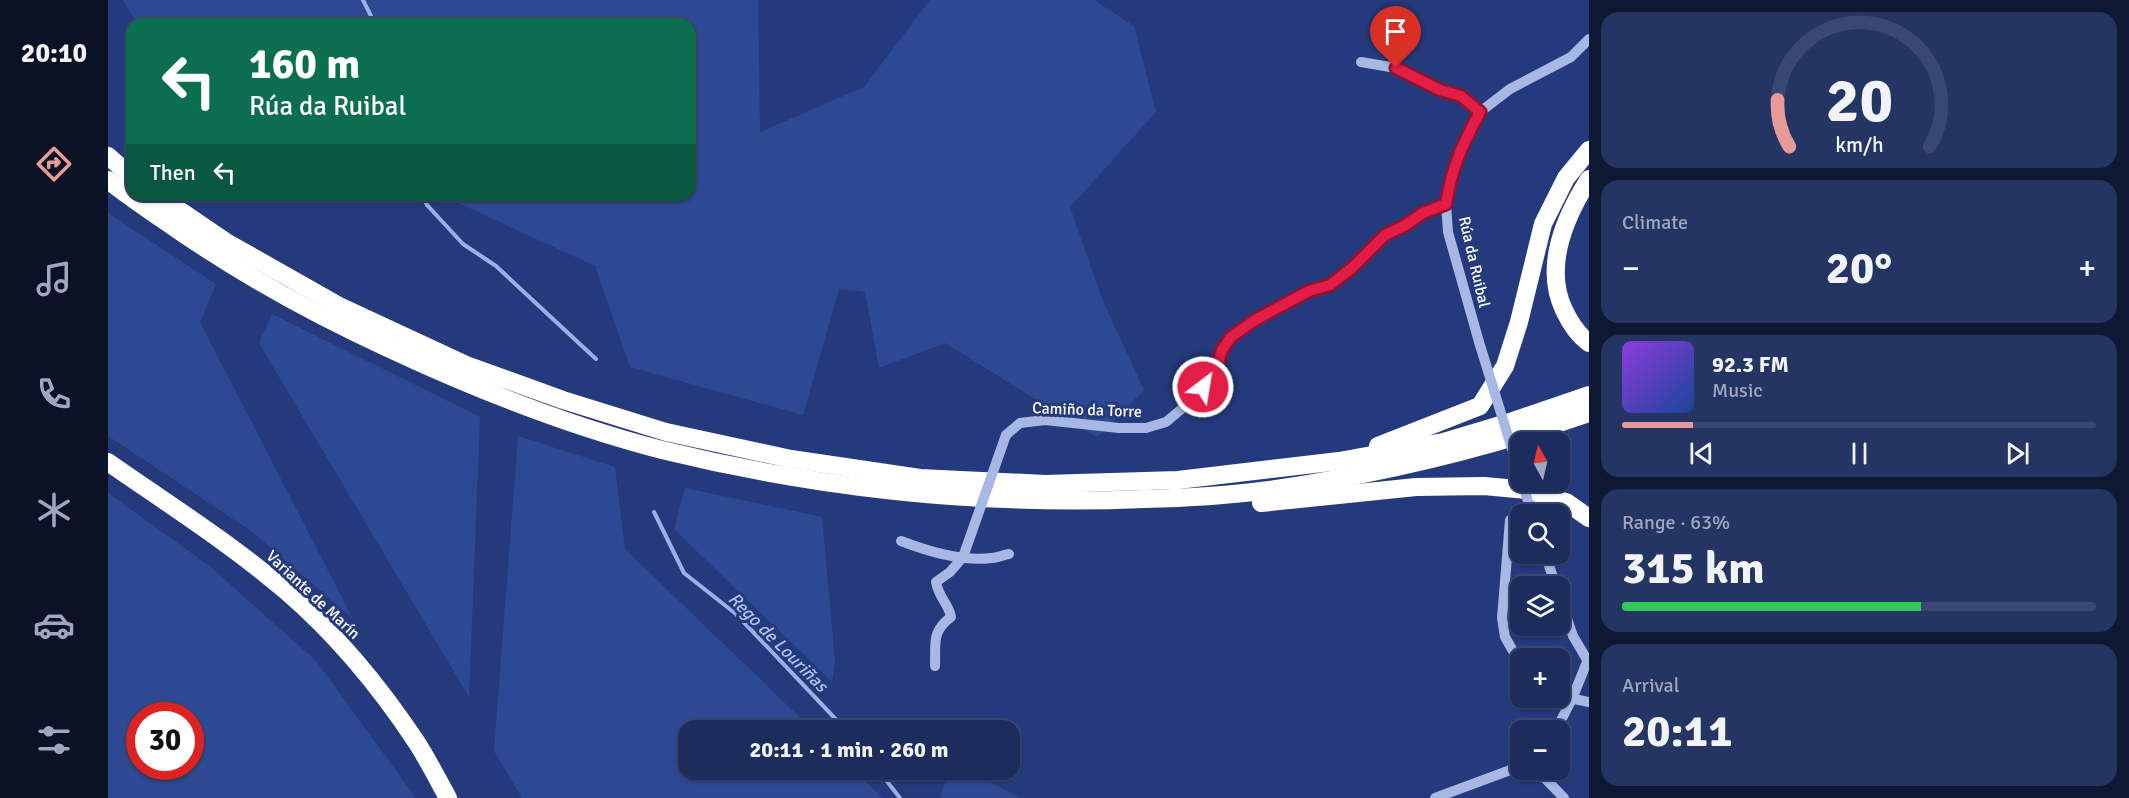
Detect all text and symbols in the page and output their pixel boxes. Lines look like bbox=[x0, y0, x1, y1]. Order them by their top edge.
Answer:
pin bbox=[1370, 6, 1421, 68]
icon: arrive bbox=[1379, 15, 1412, 48]
text: 20:10 bbox=[21, 37, 87, 70]
text: 160 m bbox=[249, 39, 360, 90]
icon: left bbox=[150, 42, 228, 120]
text: 20 bbox=[1825, 62, 1893, 139]
text: Rúa da Ruibal bbox=[249, 90, 406, 123]
text: km/h bbox=[1835, 132, 1883, 158]
icon: directions bbox=[33, 143, 75, 185]
icon: left bbox=[208, 156, 241, 189]
text: Then bbox=[150, 159, 196, 186]
text: Climate bbox=[1622, 210, 1688, 235]
street label: Rúa da Ruibal bbox=[1454, 214, 1494, 310]
text: 20° bbox=[1826, 241, 1892, 296]
text: − bbox=[1622, 248, 1640, 289]
text: + bbox=[2078, 248, 2096, 289]
icon: music bbox=[33, 258, 75, 300]
text: 92.3 FM bbox=[1712, 351, 1789, 378]
position arrow bbox=[1171, 355, 1235, 419]
icon: phone bbox=[33, 373, 75, 415]
text: Music bbox=[1712, 378, 1763, 403]
street label: Camiño da Torre bbox=[1032, 398, 1142, 422]
north arrow bbox=[1510, 432, 1570, 492]
map controls bbox=[1510, 432, 1570, 780]
icon: previous bbox=[1685, 437, 1718, 470]
icon: pause bbox=[1843, 437, 1876, 470]
icon: next bbox=[2001, 437, 2034, 470]
icon: climate bbox=[33, 489, 75, 531]
button: search bbox=[1510, 504, 1570, 564]
text: Range · 63% bbox=[1622, 510, 1730, 535]
text: 315 km bbox=[1622, 541, 1765, 596]
street label: Variante de Marín bbox=[262, 546, 364, 644]
button: layers bbox=[1510, 576, 1570, 636]
water label: Rego de Louriñas bbox=[724, 588, 834, 698]
icon: car bbox=[33, 604, 75, 646]
button: + bbox=[1510, 648, 1570, 708]
text: Arrival bbox=[1622, 673, 1680, 698]
speed limit sign: 30 bbox=[126, 702, 204, 780]
text: 20:11 bbox=[1622, 704, 1732, 759]
icon: filters bbox=[33, 719, 75, 761]
button: − bbox=[1510, 720, 1570, 780]
text: 20:11 · 1 min · 260 m bbox=[749, 736, 949, 763]

